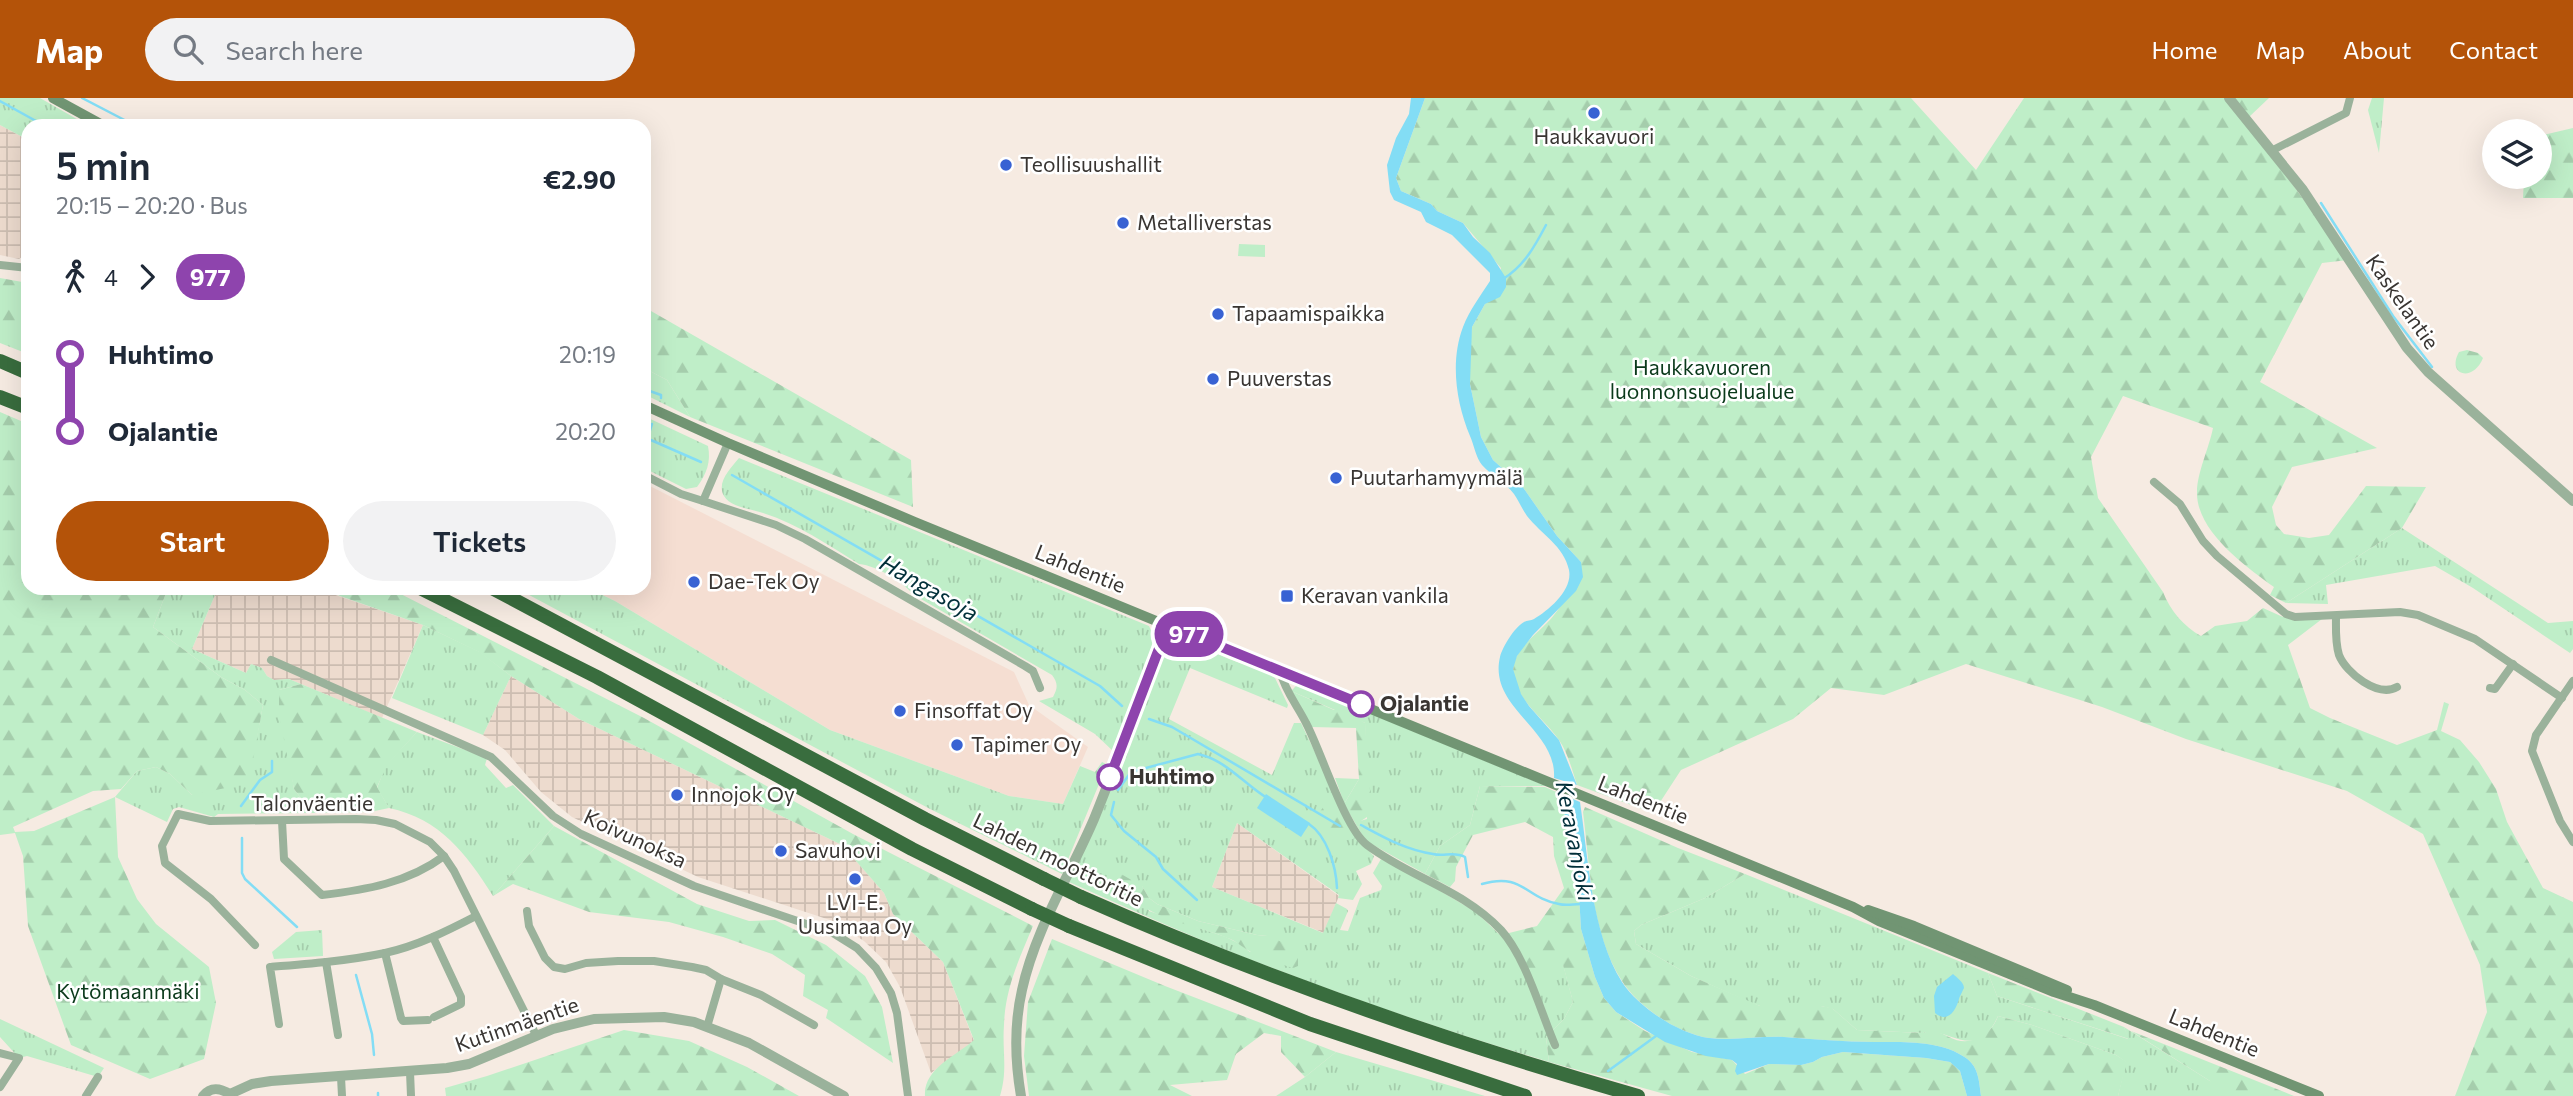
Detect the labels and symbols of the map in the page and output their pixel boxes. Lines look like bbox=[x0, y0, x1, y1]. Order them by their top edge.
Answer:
marker: Haukkavuori bbox=[1586, 105, 1602, 121]
place label: Haukkavuori bbox=[1534, 123, 1654, 148]
place label: Teollisuushallit bbox=[1020, 151, 1162, 176]
marker: Teollisuushallit bbox=[998, 157, 1014, 173]
place label: Metalliverstas bbox=[1137, 209, 1272, 234]
marker: Metalliverstas bbox=[1115, 215, 1131, 231]
street label: Kaskelantie bbox=[2361, 249, 2445, 353]
place label: Tapaamispaikka bbox=[1232, 300, 1385, 325]
marker: Tapaamispaikka bbox=[1210, 306, 1226, 322]
park label: Haukkavuoren luonnonsuojelualue bbox=[1610, 354, 1794, 403]
place label: Puuverstas bbox=[1227, 365, 1332, 390]
marker: Puuverstas bbox=[1205, 371, 1221, 387]
place label: Puutarhamyymälä bbox=[1350, 464, 1523, 489]
marker: Puutarhamyymälä bbox=[1328, 470, 1344, 486]
street label: Lahdentie bbox=[1032, 538, 1129, 597]
water label: Hangasoja bbox=[875, 548, 984, 626]
place label: Dae-Tek Oy bbox=[708, 568, 820, 593]
marker: Dae-Tek Oy bbox=[686, 574, 702, 590]
place label: Keravan vankila bbox=[1301, 582, 1449, 607]
marker: Keravan vankila bbox=[1279, 588, 1295, 604]
line badge: 977 bbox=[1149, 611, 1229, 657]
place label: Ojalantie bbox=[1380, 690, 1469, 715]
marker: Ojalantie bbox=[1348, 691, 1374, 717]
place label: Finsoffat Oy bbox=[914, 697, 1033, 722]
marker: Finsoffat Oy bbox=[892, 703, 908, 719]
place label: Tapimer Oy bbox=[971, 731, 1081, 756]
marker: Tapimer Oy bbox=[949, 737, 965, 753]
place label: Huhtimo bbox=[1129, 763, 1214, 788]
marker: Huhtimo bbox=[1097, 764, 1123, 790]
street label: Lahdentie bbox=[1595, 769, 1692, 828]
water label: Keravanjoki bbox=[1551, 778, 1602, 904]
place label: Innojok Oy bbox=[691, 781, 795, 806]
marker: Innojok Oy bbox=[669, 787, 685, 803]
street label: Talonväentie bbox=[251, 790, 373, 815]
street label: Koivunoksa bbox=[580, 803, 691, 872]
street label: Lahden moottoritie bbox=[970, 807, 1148, 911]
place label: Savuhovi bbox=[795, 837, 881, 862]
marker: Savuhovi bbox=[773, 843, 789, 859]
marker: LVI-E. Uusimaa Oy bbox=[847, 871, 863, 887]
place label: LVI-E. Uusimaa Oy bbox=[798, 889, 912, 938]
park label: Kytömaanmäki bbox=[56, 978, 200, 1003]
street label: Kutinmäentie bbox=[451, 991, 582, 1056]
street label: Lahdentie bbox=[2166, 1002, 2263, 1061]

